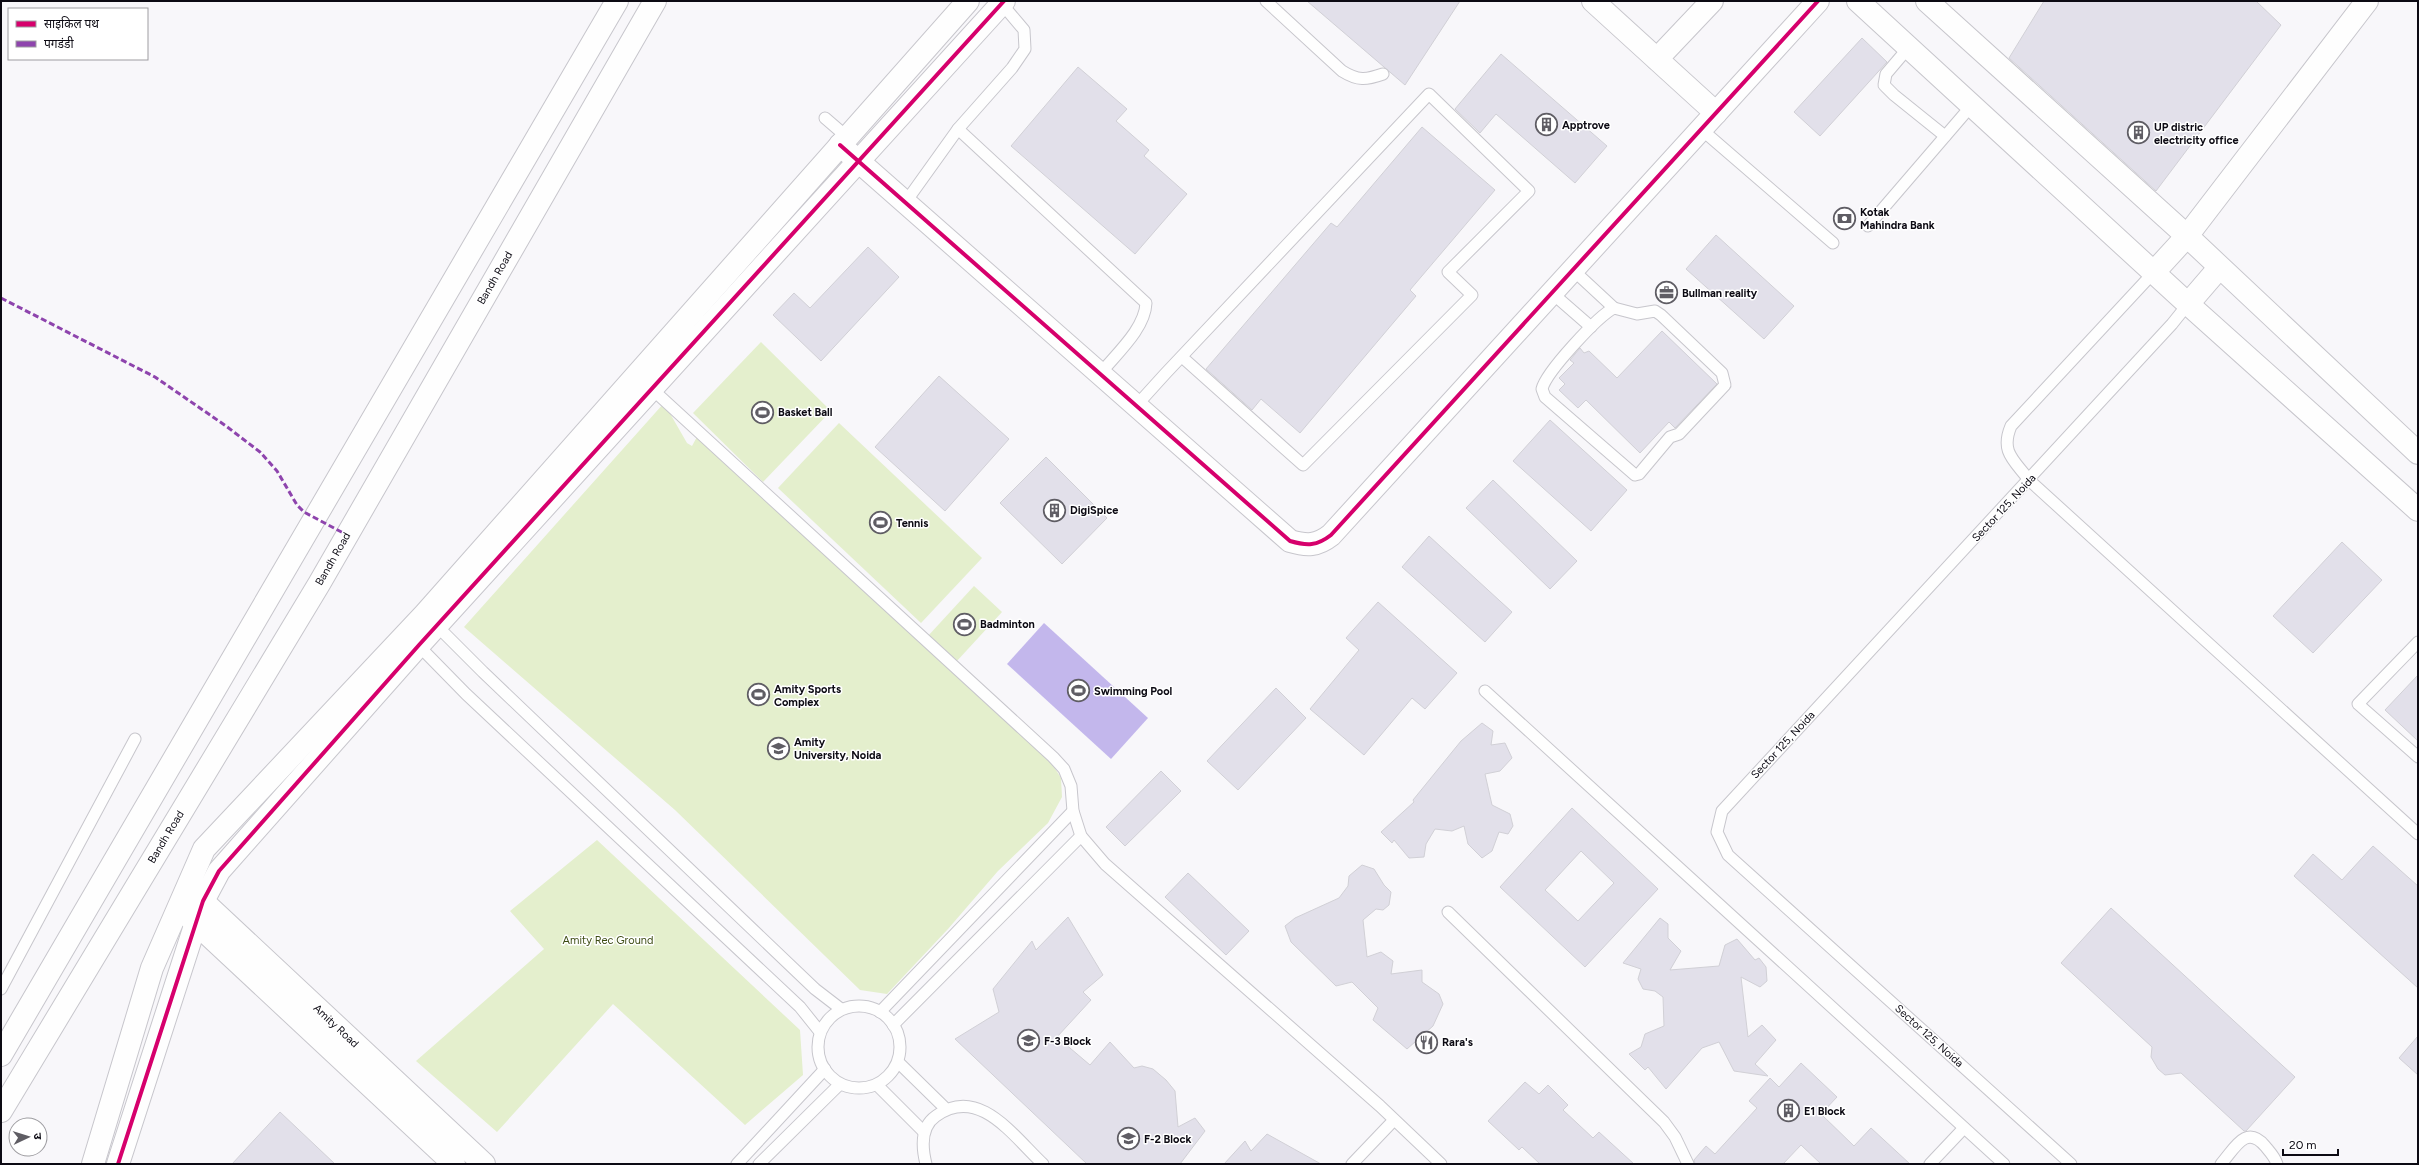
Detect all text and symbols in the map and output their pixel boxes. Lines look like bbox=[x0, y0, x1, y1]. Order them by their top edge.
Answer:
legend bbox=[8, 8, 148, 60]
text: साइकिल पथ bbox=[44, 16, 99, 31]
text: पगडंडी bbox=[44, 36, 74, 51]
building icon: Apptrove bbox=[1533, 112, 1559, 138]
place label: Apptrove bbox=[1562, 119, 1610, 132]
building icon: UP distric electricity office bbox=[2126, 120, 2152, 146]
place label: UP distric electricity office bbox=[2154, 121, 2239, 147]
bank icon: Kotak Mahindra Bank bbox=[1831, 205, 1857, 231]
place label: Kotak Mahindra Bank bbox=[1860, 206, 1935, 232]
street label: Bandh Road bbox=[475, 249, 515, 307]
office icon: Bullman reality bbox=[1654, 280, 1680, 306]
place label: Bullman reality bbox=[1682, 287, 1758, 300]
sports icon: Basket Ball bbox=[749, 399, 775, 425]
place label: Basket Ball bbox=[778, 406, 833, 419]
street label: Sector 125, Noida bbox=[1969, 472, 2039, 544]
building icon: DigiSpice bbox=[1041, 497, 1067, 523]
place label: DigiSpice bbox=[1070, 504, 1118, 517]
sports icon: Tennis bbox=[867, 510, 893, 536]
place label: Tennis bbox=[896, 517, 928, 530]
street label: Bandh Road bbox=[313, 530, 353, 588]
sports icon: Badminton bbox=[952, 611, 978, 637]
place label: Badminton bbox=[980, 618, 1035, 631]
sports icon: Swimming Pool bbox=[1065, 678, 1091, 704]
sports icon: Amity Sports Complex bbox=[746, 682, 772, 708]
place label: Amity Sports Complex bbox=[774, 683, 841, 709]
place label: Swimming Pool bbox=[1094, 685, 1173, 698]
street label: Sector 125, Noida bbox=[1748, 709, 1818, 781]
school or university icon: Amity University, Noida bbox=[765, 735, 791, 761]
place label: Amity University, Noida bbox=[794, 736, 882, 762]
street label: Bandh Road bbox=[145, 808, 187, 866]
park label: Amity Rec Ground bbox=[563, 934, 653, 947]
street label: Amity Road bbox=[311, 1002, 361, 1050]
street label: Sector 125, Noida bbox=[1892, 1002, 1966, 1070]
school or university icon: F-3 Block bbox=[1015, 1028, 1041, 1054]
restaurant icon: Rara's bbox=[1414, 1029, 1440, 1055]
place label: F-3 Block bbox=[1044, 1035, 1091, 1048]
place label: Rara's bbox=[1442, 1036, 1473, 1049]
building icon: E1 Block bbox=[1776, 1098, 1802, 1124]
place label: E1 Block bbox=[1804, 1105, 1846, 1118]
north arrow bbox=[8, 1117, 48, 1157]
school or university icon: F-2 Block bbox=[1116, 1126, 1142, 1152]
scale bar bbox=[2283, 1131, 2338, 1157]
text: उ bbox=[31, 1133, 44, 1141]
place label: F-2 Block bbox=[1144, 1133, 1191, 1146]
text: 20 m bbox=[2289, 1138, 2317, 1152]

